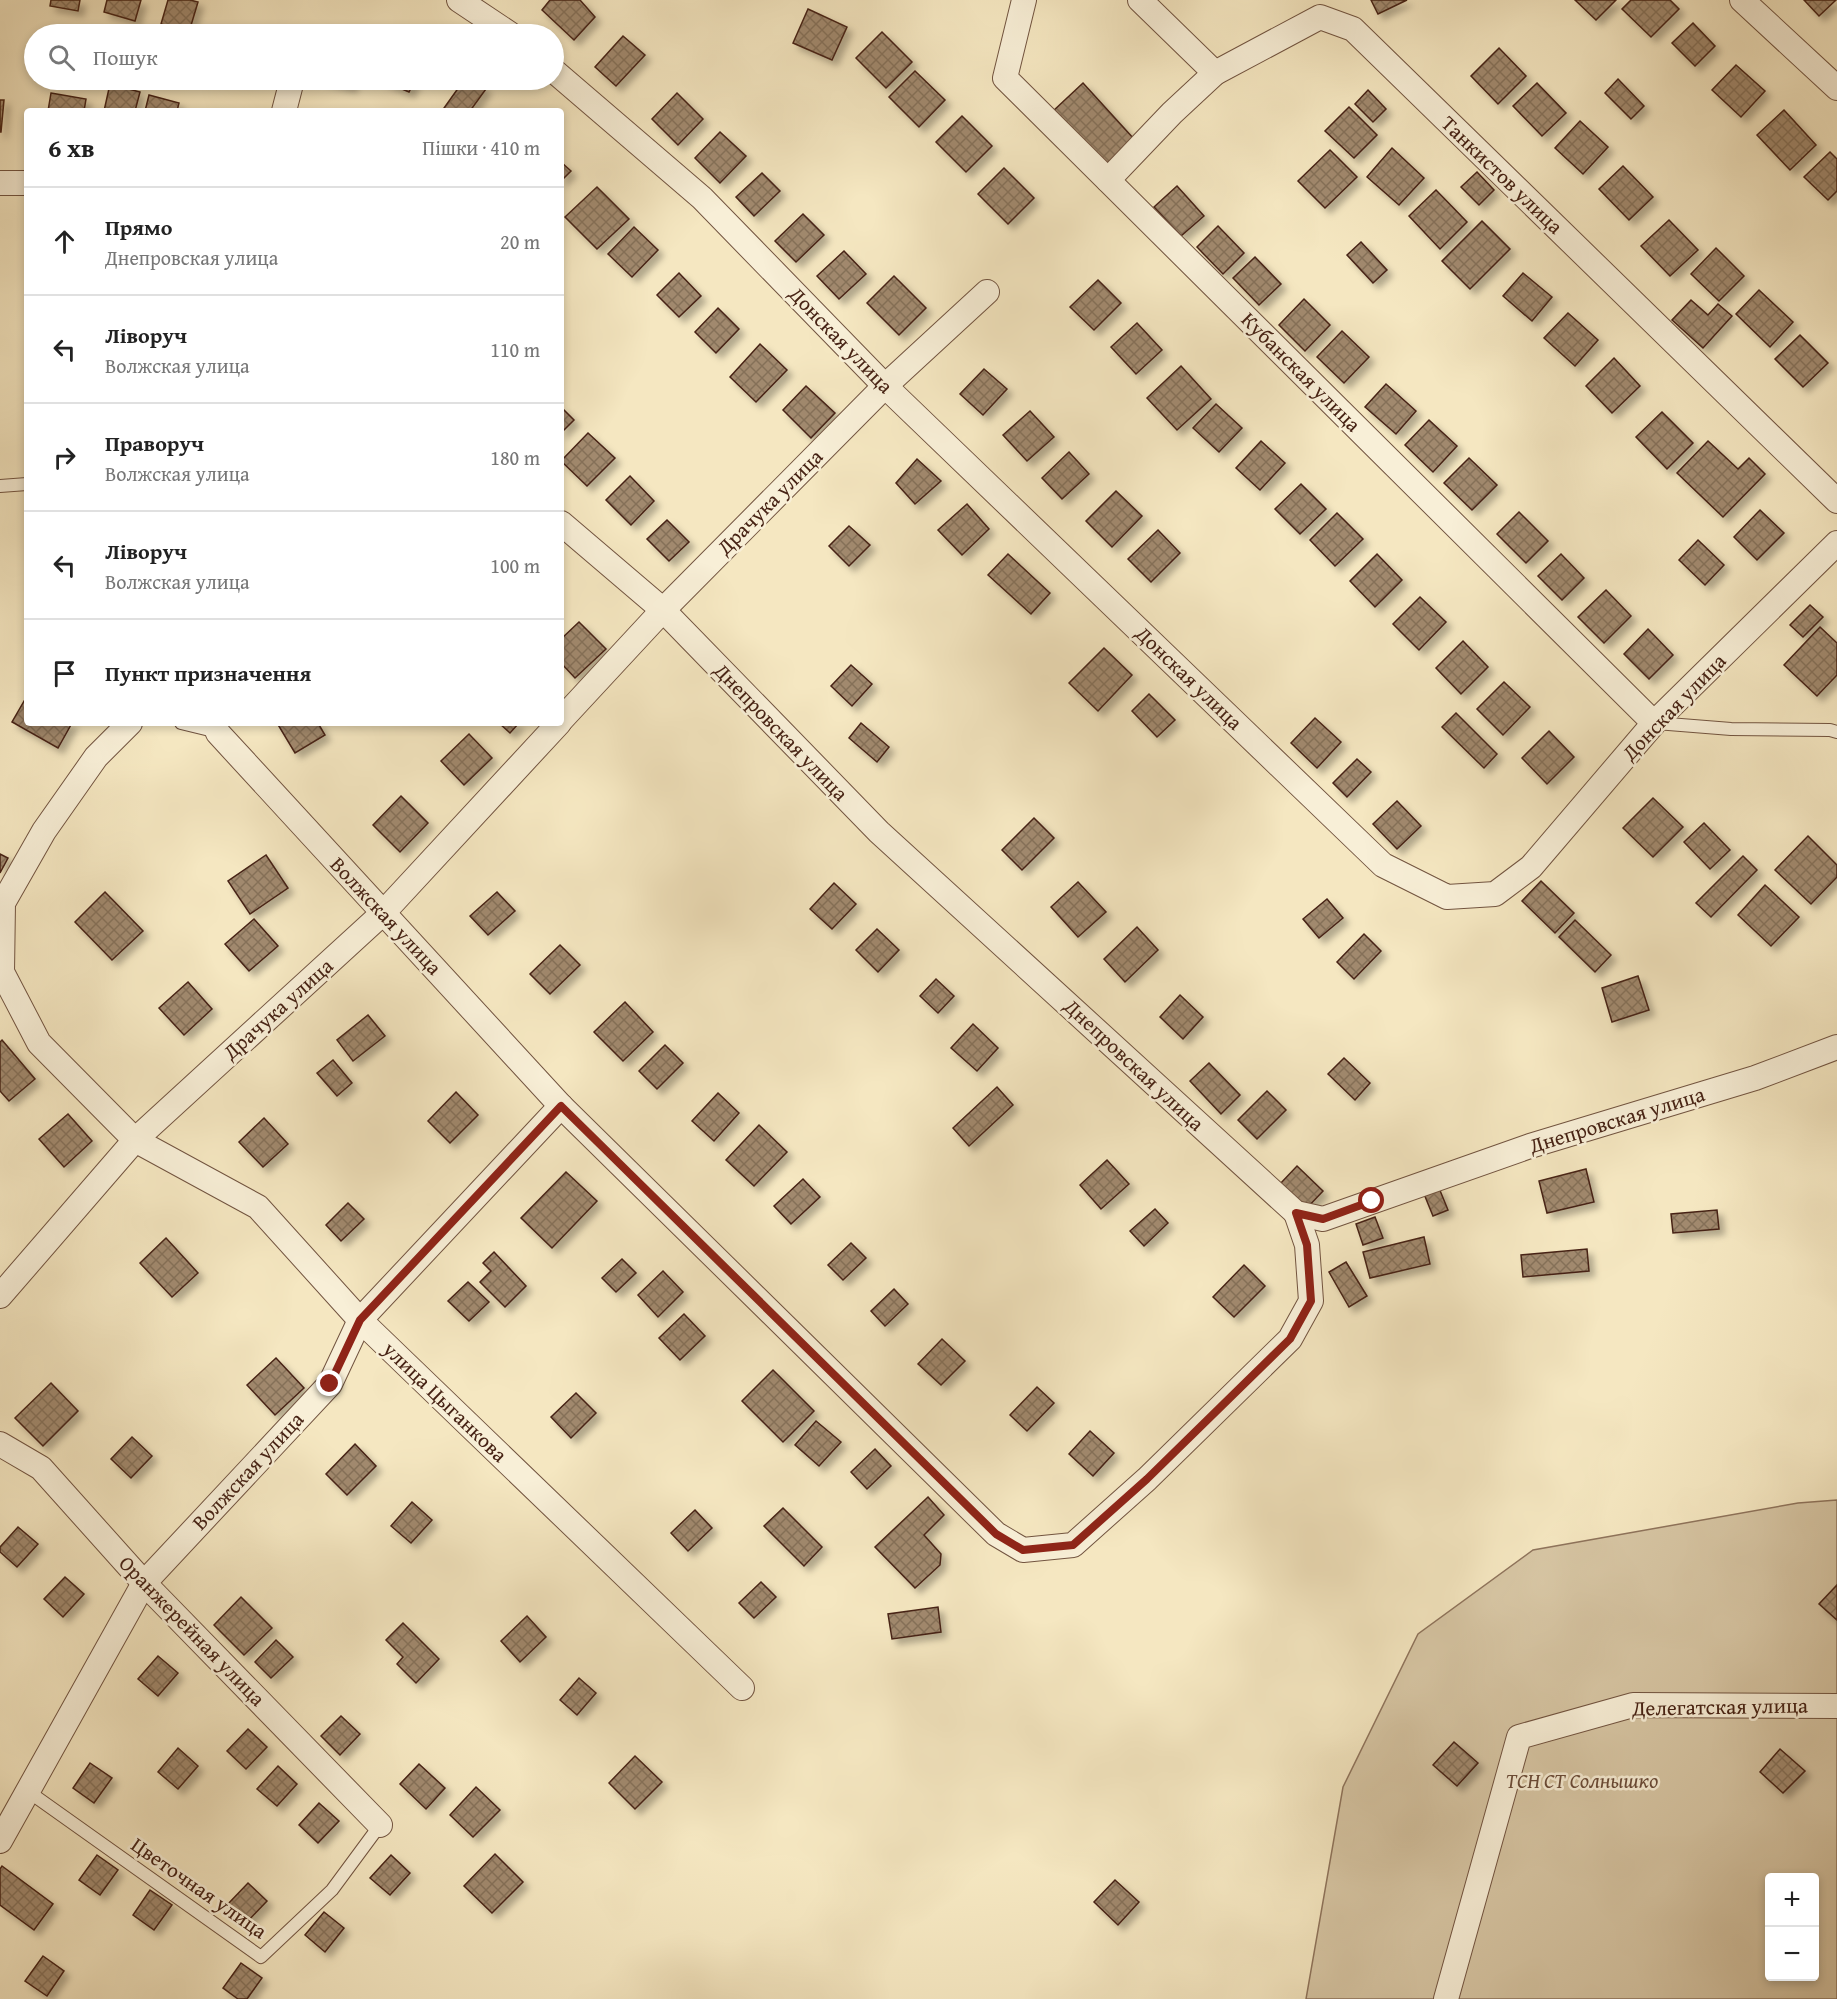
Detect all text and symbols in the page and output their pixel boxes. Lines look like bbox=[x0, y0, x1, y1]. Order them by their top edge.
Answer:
search box bbox=[24, 24, 564, 90]
icon: search bbox=[45, 41, 78, 74]
text: Пошук bbox=[93, 41, 158, 73]
street label: Танкистов улица bbox=[1434, 108, 1570, 241]
text: 6 хв bbox=[48, 128, 95, 167]
text: Пішки · 410 m bbox=[422, 133, 540, 162]
text: Прямо bbox=[105, 211, 172, 243]
icon: ahead bbox=[48, 225, 81, 258]
text: 20 m bbox=[500, 227, 540, 256]
text: Днепровская улица bbox=[105, 243, 278, 272]
street label: Донская улица bbox=[781, 278, 901, 400]
street label: Кубанская улица bbox=[1234, 305, 1368, 439]
text: Ліворуч bbox=[105, 319, 187, 351]
icon: left bbox=[48, 333, 81, 366]
text: 110 m bbox=[490, 335, 540, 364]
text: Волжская улица bbox=[105, 351, 250, 380]
text: Праворуч bbox=[105, 427, 204, 459]
icon: right bbox=[48, 441, 81, 474]
street label: Драчука улица bbox=[709, 442, 830, 562]
text: 180 m bbox=[490, 443, 540, 472]
text: Волжская улица bbox=[105, 459, 250, 488]
text: Ліворуч bbox=[105, 535, 187, 567]
icon: left bbox=[48, 549, 81, 582]
text: 100 m bbox=[490, 551, 540, 580]
text: Волжская улица bbox=[105, 567, 250, 596]
street label: Донская улица bbox=[1128, 618, 1250, 737]
street label: Донская улица bbox=[1614, 646, 1733, 768]
street label: Днепровская улица bbox=[706, 655, 856, 808]
icon: arrive bbox=[48, 657, 81, 690]
text: Пункт призначення bbox=[105, 657, 311, 689]
street label: Волжская улица bbox=[323, 850, 449, 982]
street label: Драчука улица bbox=[215, 951, 340, 1067]
street label: Днепровская улица bbox=[1057, 991, 1211, 1138]
street label: Днепровская улица bbox=[1524, 1078, 1708, 1161]
route start bbox=[1358, 1187, 1384, 1213]
street label: улица Цыганкова bbox=[375, 1333, 515, 1469]
route end bbox=[316, 1370, 342, 1396]
street label: Волжская улица bbox=[185, 1405, 311, 1537]
street label: Оранжерейная улица bbox=[112, 1548, 273, 1713]
street label: Делегатская улица bbox=[1631, 1689, 1808, 1724]
park label: ТСН СТ Солнышко bbox=[1506, 1765, 1658, 1796]
street label: Цветочная улица bbox=[125, 1829, 274, 1946]
map controls bbox=[1765, 1873, 1819, 1981]
button: + bbox=[1765, 1873, 1819, 1927]
button: − bbox=[1765, 1927, 1819, 1981]

